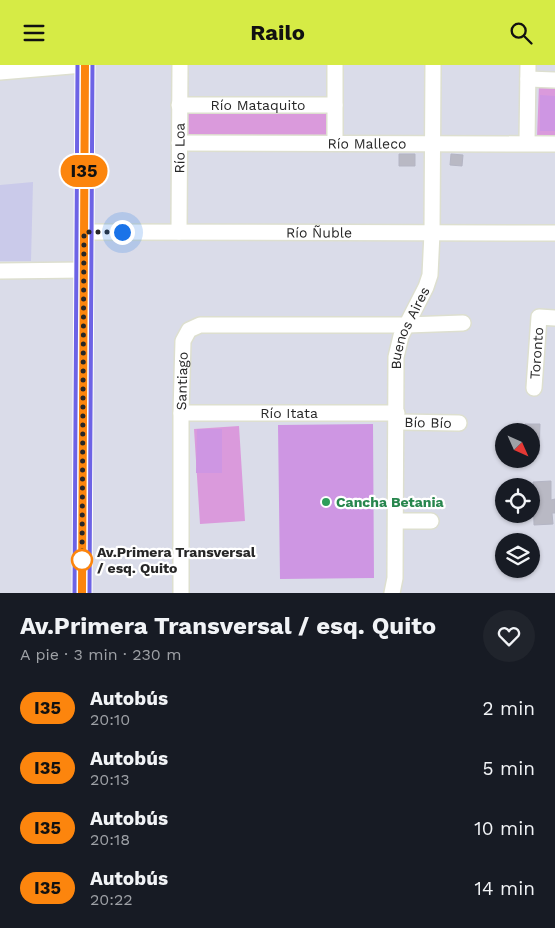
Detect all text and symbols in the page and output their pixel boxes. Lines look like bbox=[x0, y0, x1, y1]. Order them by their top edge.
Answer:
icon: menu bbox=[20, 19, 48, 47]
icon: search bbox=[507, 19, 535, 47]
text: Railo bbox=[250, 20, 305, 45]
street label: Río Mataquito bbox=[211, 97, 305, 113]
street label: Río Loa bbox=[171, 123, 188, 173]
street label: Río Malleco bbox=[328, 135, 406, 152]
line badge: I35 bbox=[55, 155, 113, 187]
text: I35 bbox=[71, 160, 97, 181]
your location bbox=[110, 220, 135, 245]
street label: Río Ñuble bbox=[286, 224, 352, 241]
street label: Buenos Aires bbox=[387, 284, 433, 370]
street label: Toronto bbox=[527, 327, 546, 380]
street label: Santiago bbox=[173, 351, 191, 411]
street label: Río Itata bbox=[260, 405, 318, 421]
street label: Bío Bío bbox=[404, 414, 452, 431]
north arrow bbox=[495, 423, 540, 467]
map controls bbox=[495, 423, 540, 578]
button: locate bbox=[495, 478, 540, 523]
place label: Cancha Betania bbox=[336, 494, 445, 510]
marker: Cancha Betania bbox=[320, 496, 332, 508]
button: layers bbox=[495, 533, 540, 578]
place label: Av.Primera Transversal / esq. Quito bbox=[97, 544, 256, 576]
marker: Av.Primera Transversal / esq. Quito bbox=[71, 549, 93, 571]
button: heart bbox=[483, 610, 535, 662]
text: Av.Primera Transversal / esq. Quito bbox=[20, 612, 436, 640]
text: A pie · 3 min · 230 m bbox=[20, 645, 181, 664]
text: Autobús bbox=[90, 687, 168, 710]
text: I35 bbox=[34, 697, 61, 718]
text: 2 min bbox=[483, 697, 535, 720]
text: 20:10 bbox=[90, 710, 130, 729]
text: Autobús bbox=[90, 747, 168, 770]
text: I35 bbox=[34, 757, 61, 778]
text: 5 min bbox=[483, 757, 535, 780]
text: 20:13 bbox=[90, 770, 130, 789]
text: Autobús bbox=[90, 807, 168, 830]
text: I35 bbox=[34, 817, 61, 838]
text: 10 min bbox=[474, 817, 535, 840]
text: 20:18 bbox=[90, 830, 130, 849]
text: Autobús bbox=[90, 867, 168, 890]
text: I35 bbox=[34, 877, 61, 898]
text: 14 min bbox=[475, 877, 535, 900]
text: 20:22 bbox=[90, 890, 133, 909]

